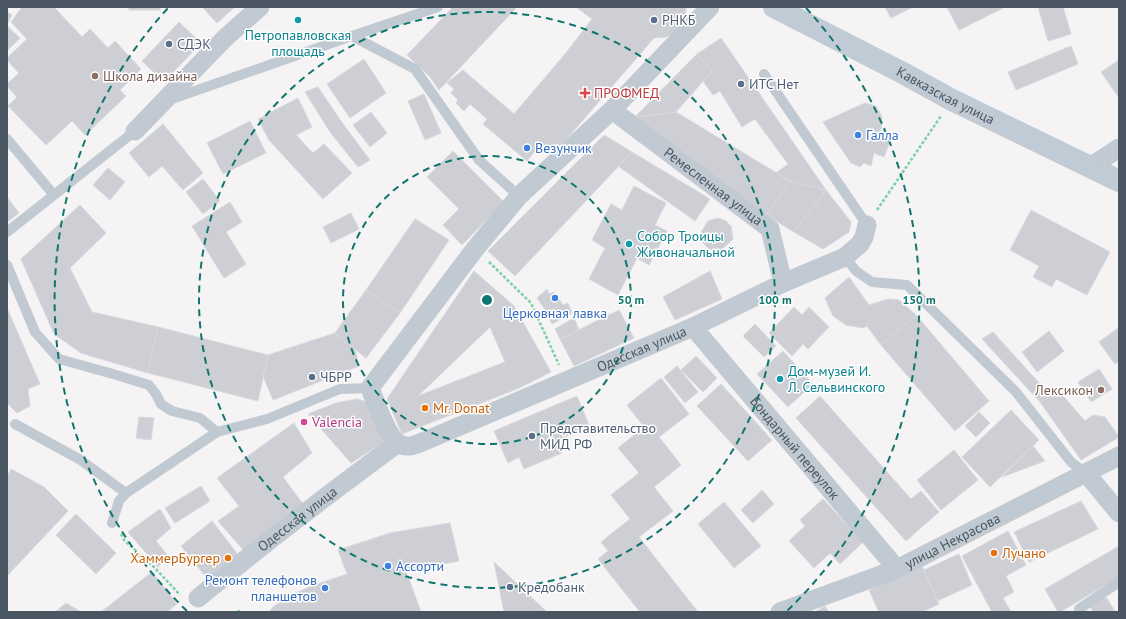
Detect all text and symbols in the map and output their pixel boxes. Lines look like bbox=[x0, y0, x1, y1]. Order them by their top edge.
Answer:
place label: РНКБ bbox=[662, 11, 696, 29]
marker: Петропавловская площадь bbox=[293, 15, 303, 25]
marker: РНКБ bbox=[649, 15, 659, 25]
place label: Петропавловская площадь bbox=[245, 26, 351, 60]
place label: СДЭК bbox=[177, 35, 211, 53]
marker: СДЭК bbox=[164, 39, 174, 49]
street label: Кавказская улица bbox=[893, 62, 998, 128]
place label: Школа дизайна bbox=[103, 67, 197, 85]
marker: Школа дизайна bbox=[90, 71, 100, 81]
place label: ИТС Нет bbox=[749, 75, 799, 93]
marker: ИТС Нет bbox=[736, 79, 746, 89]
place label: ПРОФМЕД bbox=[594, 84, 659, 102]
marker: ПРОФМЕД bbox=[579, 87, 591, 99]
place label: Галла bbox=[866, 126, 899, 144]
marker: Галла bbox=[853, 130, 863, 140]
place label: Везунчик bbox=[535, 139, 592, 157]
marker: Везунчик bbox=[522, 143, 532, 153]
street label: Ремесленная улица bbox=[660, 143, 766, 229]
place label: Собор Троицы Живоначальной bbox=[636, 227, 735, 261]
marker: Собор Троицы Живоначальной bbox=[624, 239, 634, 249]
text: 50 m bbox=[618, 292, 644, 307]
text: 100 m bbox=[758, 292, 792, 307]
text: 150 m bbox=[902, 292, 936, 307]
centre of rings bbox=[480, 293, 494, 307]
marker: Церковная лавка bbox=[550, 293, 560, 303]
place label: Церковная лавка bbox=[503, 304, 607, 322]
street label: Одесская улица bbox=[594, 322, 689, 376]
place label: Дом-музей И. Л. Сельвинского bbox=[787, 362, 885, 396]
place label: ЧБРР bbox=[320, 368, 352, 386]
marker: ЧБРР bbox=[307, 372, 317, 382]
marker: Дом-музей И. Л. Сельвинского bbox=[775, 374, 785, 384]
place label: Лексикон bbox=[1034, 381, 1093, 399]
marker: Лексикон bbox=[1096, 385, 1106, 395]
street label: Бондарный переулок bbox=[746, 392, 844, 503]
place label: Mr. Donat bbox=[433, 399, 490, 417]
marker: Mr. Donat bbox=[420, 403, 430, 413]
place label: Valencia bbox=[311, 413, 362, 431]
marker: Valencia bbox=[299, 417, 309, 427]
place label: Представительство МИД РФ bbox=[540, 419, 656, 453]
marker: Представительство МИД РФ bbox=[527, 431, 537, 441]
street label: Одесская улица bbox=[254, 482, 341, 555]
street label: улица Некрасова bbox=[902, 509, 1003, 572]
place label: Лучано bbox=[1001, 544, 1046, 562]
marker: Лучано bbox=[989, 548, 999, 558]
place label: ХаммерБургер bbox=[130, 549, 220, 567]
marker: ХаммерБургер bbox=[223, 553, 233, 563]
place label: Ассорти bbox=[396, 557, 444, 575]
marker: Ассорти bbox=[383, 561, 393, 571]
place label: Ремонт телефонов планшетов bbox=[205, 571, 317, 605]
place label: Кредобанк bbox=[518, 578, 585, 596]
marker: Кредобанк bbox=[505, 582, 515, 592]
marker: Ремонт телефонов планшетов bbox=[320, 583, 330, 593]

